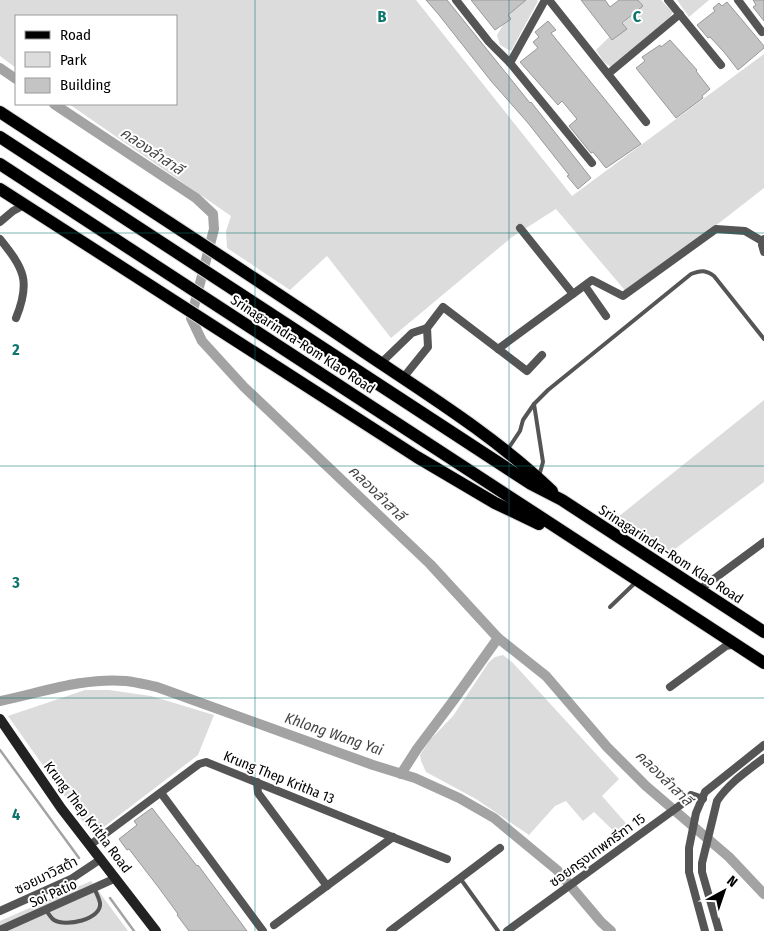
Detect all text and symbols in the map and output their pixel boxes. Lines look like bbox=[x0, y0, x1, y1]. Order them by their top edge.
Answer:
text: B bbox=[378, 7, 387, 26]
text: C bbox=[633, 7, 642, 26]
legend bbox=[15, 15, 178, 105]
text: Road bbox=[60, 26, 91, 44]
text: Park bbox=[60, 51, 87, 69]
text: Building bbox=[60, 76, 111, 94]
water label: คลองลำสาลี bbox=[117, 123, 189, 180]
street label: Srinagarindra-Rom Klao Road bbox=[227, 291, 378, 397]
text: 2 bbox=[11, 340, 20, 359]
water label: คลองลำสาลี bbox=[345, 461, 411, 526]
street label: Srinagarindra-Rom Klao Road bbox=[595, 501, 746, 607]
text: 3 bbox=[11, 573, 20, 592]
water label: Khlong Wang Yai bbox=[283, 709, 386, 759]
water label: คลองลำสาลี bbox=[632, 746, 698, 811]
street label: Krung Thep Kritha 13 bbox=[221, 747, 337, 807]
street label: Krung Thep Kritha Road bbox=[40, 758, 135, 876]
text: 4 bbox=[12, 805, 20, 824]
street label: ซอยกรุงเทพกรีฑา 15 bbox=[546, 810, 648, 891]
street label: ซอยมาวิสต้า bbox=[12, 853, 80, 898]
north arrow bbox=[699, 866, 749, 916]
text: N bbox=[723, 872, 741, 891]
street label: Soi Patio bbox=[27, 876, 80, 911]

